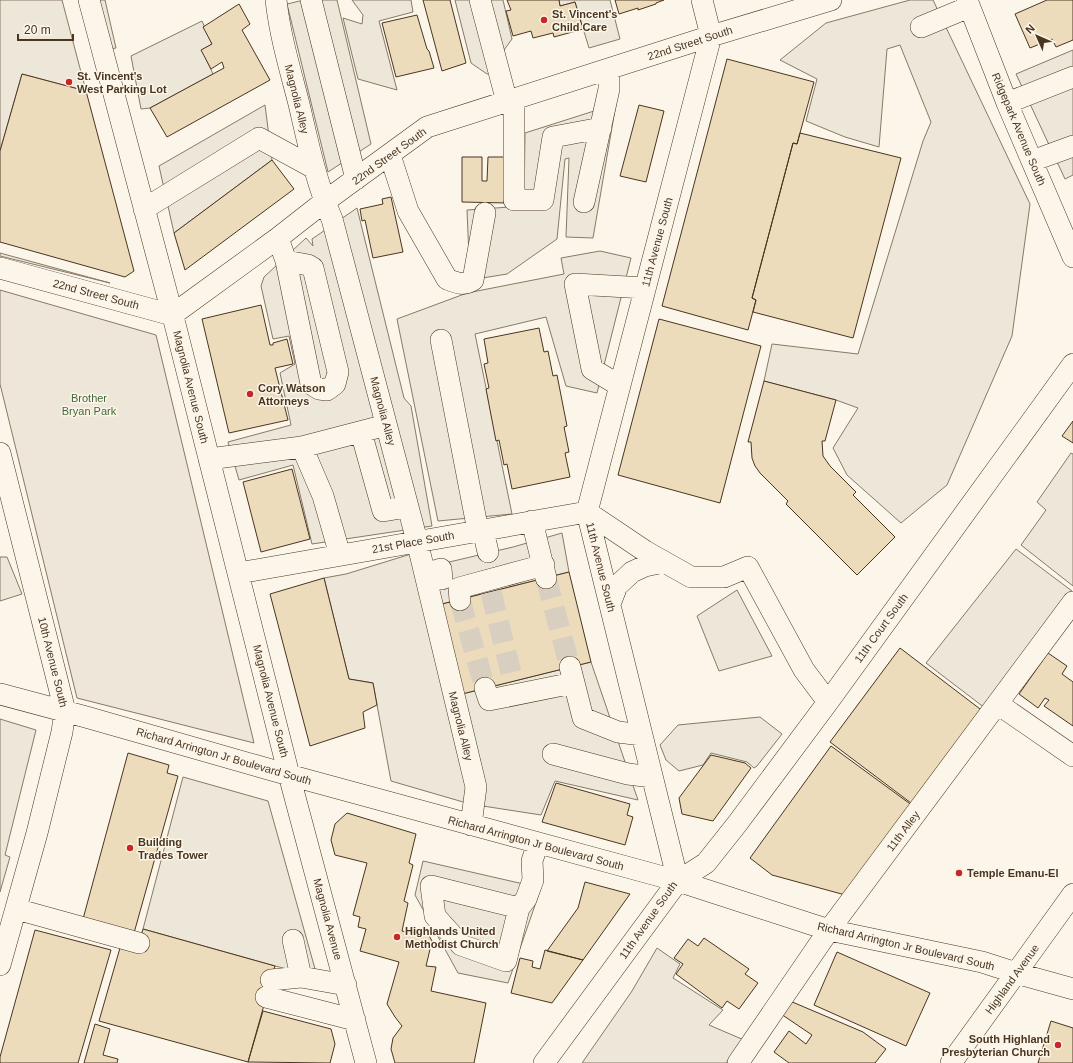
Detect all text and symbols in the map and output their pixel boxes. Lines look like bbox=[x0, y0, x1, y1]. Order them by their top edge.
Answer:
place label: St. Vincent's Child Care bbox=[552, 8, 617, 33]
marker: St. Vincent's Child Care bbox=[539, 15, 549, 25]
scale bar bbox=[18, 16, 73, 42]
north arrow bbox=[1017, 16, 1057, 56]
text: N bbox=[1023, 22, 1037, 36]
text: 20 m bbox=[24, 23, 51, 37]
street label: 22nd Street South bbox=[646, 24, 734, 62]
street label: Magnolia Alley bbox=[283, 63, 312, 135]
place label: St. Vincent's West Parking Lot bbox=[77, 70, 167, 95]
street label: Ridgepark Avenue South bbox=[990, 71, 1048, 187]
marker: St. Vincent's West Parking Lot bbox=[64, 77, 74, 87]
street label: 22nd Street South bbox=[350, 125, 428, 187]
street label: 11th Avenue South bbox=[639, 196, 675, 288]
street label: 22nd Street South bbox=[52, 277, 140, 311]
street label: Magnolia Avenue South bbox=[171, 329, 211, 445]
street label: Magnolia Alley bbox=[368, 375, 398, 447]
place label: Cory Watson Attorneys bbox=[258, 382, 326, 407]
marker: Cory Watson Attorneys bbox=[245, 389, 255, 399]
park label: Brother Bryan Park bbox=[62, 392, 117, 417]
street label: 11th Avenue South bbox=[584, 521, 618, 613]
street label: 21st Place South bbox=[371, 529, 455, 555]
street label: 11th Court South bbox=[852, 591, 910, 665]
street label: 10th Avenue South bbox=[36, 616, 70, 708]
street label: Magnolia Avenue South bbox=[251, 643, 291, 759]
street label: Magnolia Alley bbox=[447, 690, 476, 762]
street label: Richard Arrington Jr Boulevard South bbox=[135, 725, 313, 787]
street label: 11th Alley bbox=[884, 808, 922, 853]
street label: Richard Arrington Jr Boulevard South bbox=[447, 814, 625, 872]
place label: Building Trades Tower bbox=[138, 836, 209, 861]
marker: Building Trades Tower bbox=[125, 843, 135, 853]
place label: Temple Emanu-El bbox=[967, 867, 1058, 879]
marker: Temple Emanu-El bbox=[954, 868, 964, 878]
street label: Magnolia Avenue bbox=[311, 877, 345, 961]
street label: 11th Avenue South bbox=[617, 879, 679, 961]
street label: Richard Arrington Jr Boulevard South bbox=[816, 920, 996, 972]
place label: Highlands United Methodist Church bbox=[405, 925, 499, 950]
marker: Highlands United Methodist Church bbox=[392, 932, 402, 942]
street label: Highland Avenue bbox=[983, 942, 1041, 1016]
place label: South Highland Presbyterian Church bbox=[942, 1033, 1050, 1058]
marker: South Highland Presbyterian Church bbox=[1053, 1040, 1063, 1050]

